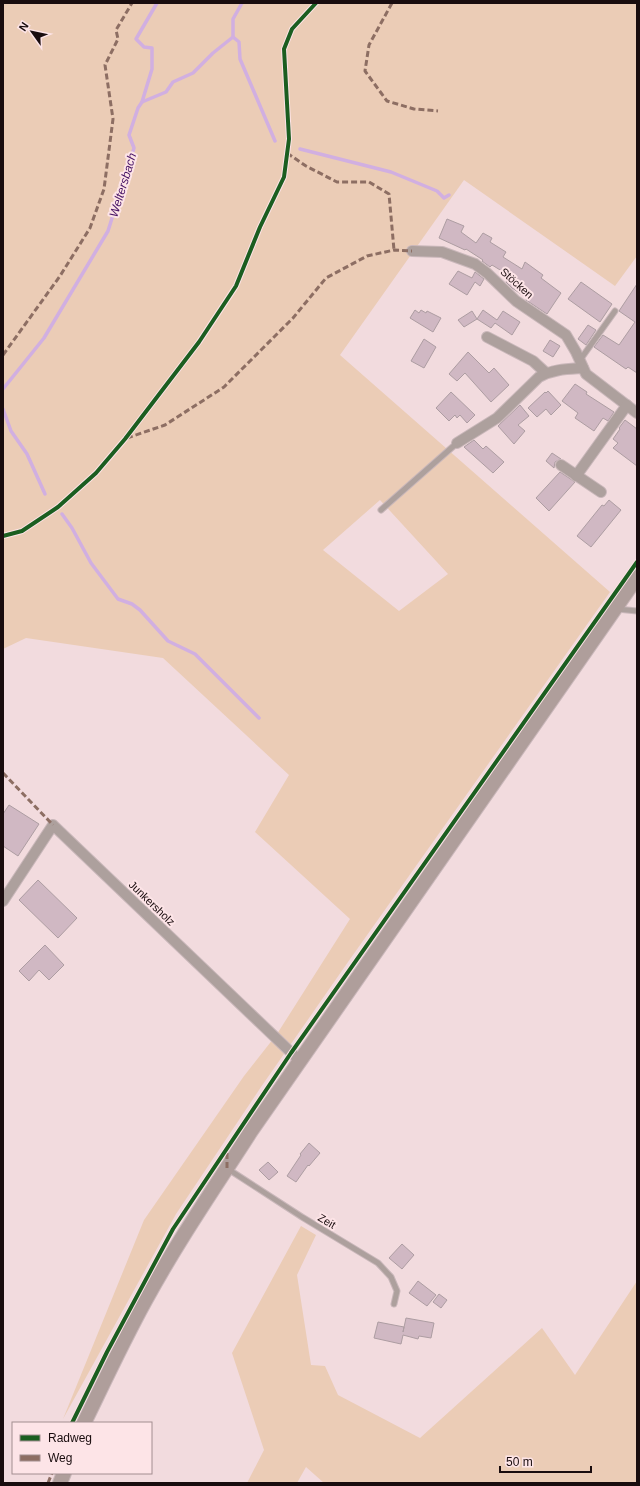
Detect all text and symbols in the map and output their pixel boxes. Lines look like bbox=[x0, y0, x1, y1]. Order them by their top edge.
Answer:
north arrow bbox=[12, 12, 52, 52]
text: N bbox=[16, 20, 31, 33]
water label: Weltersbach bbox=[107, 151, 140, 219]
street label: Stöcken bbox=[498, 265, 536, 301]
street label: Junkersholz bbox=[127, 878, 177, 928]
street label: Zeit bbox=[316, 1211, 338, 1231]
legend bbox=[12, 1422, 152, 1474]
text: Radweg bbox=[48, 1431, 92, 1445]
scale bar bbox=[500, 1448, 591, 1474]
text: Weg bbox=[48, 1451, 72, 1465]
text: 50 m bbox=[506, 1455, 533, 1469]

